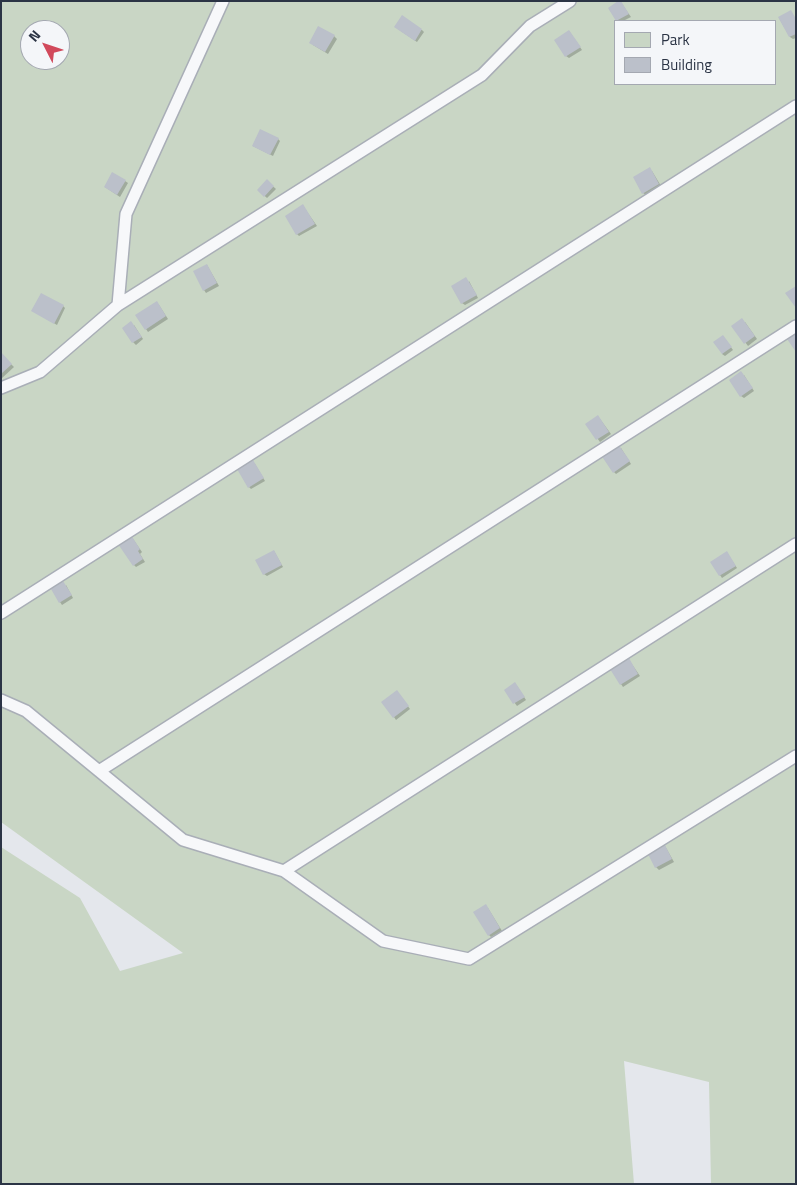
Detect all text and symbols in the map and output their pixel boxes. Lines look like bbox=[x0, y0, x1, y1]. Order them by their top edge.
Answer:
north arrow bbox=[20, 20, 70, 70]
legend bbox=[614, 20, 777, 85]
text: N bbox=[23, 25, 45, 46]
text: Park bbox=[661, 28, 690, 51]
text: Building bbox=[661, 53, 712, 76]

